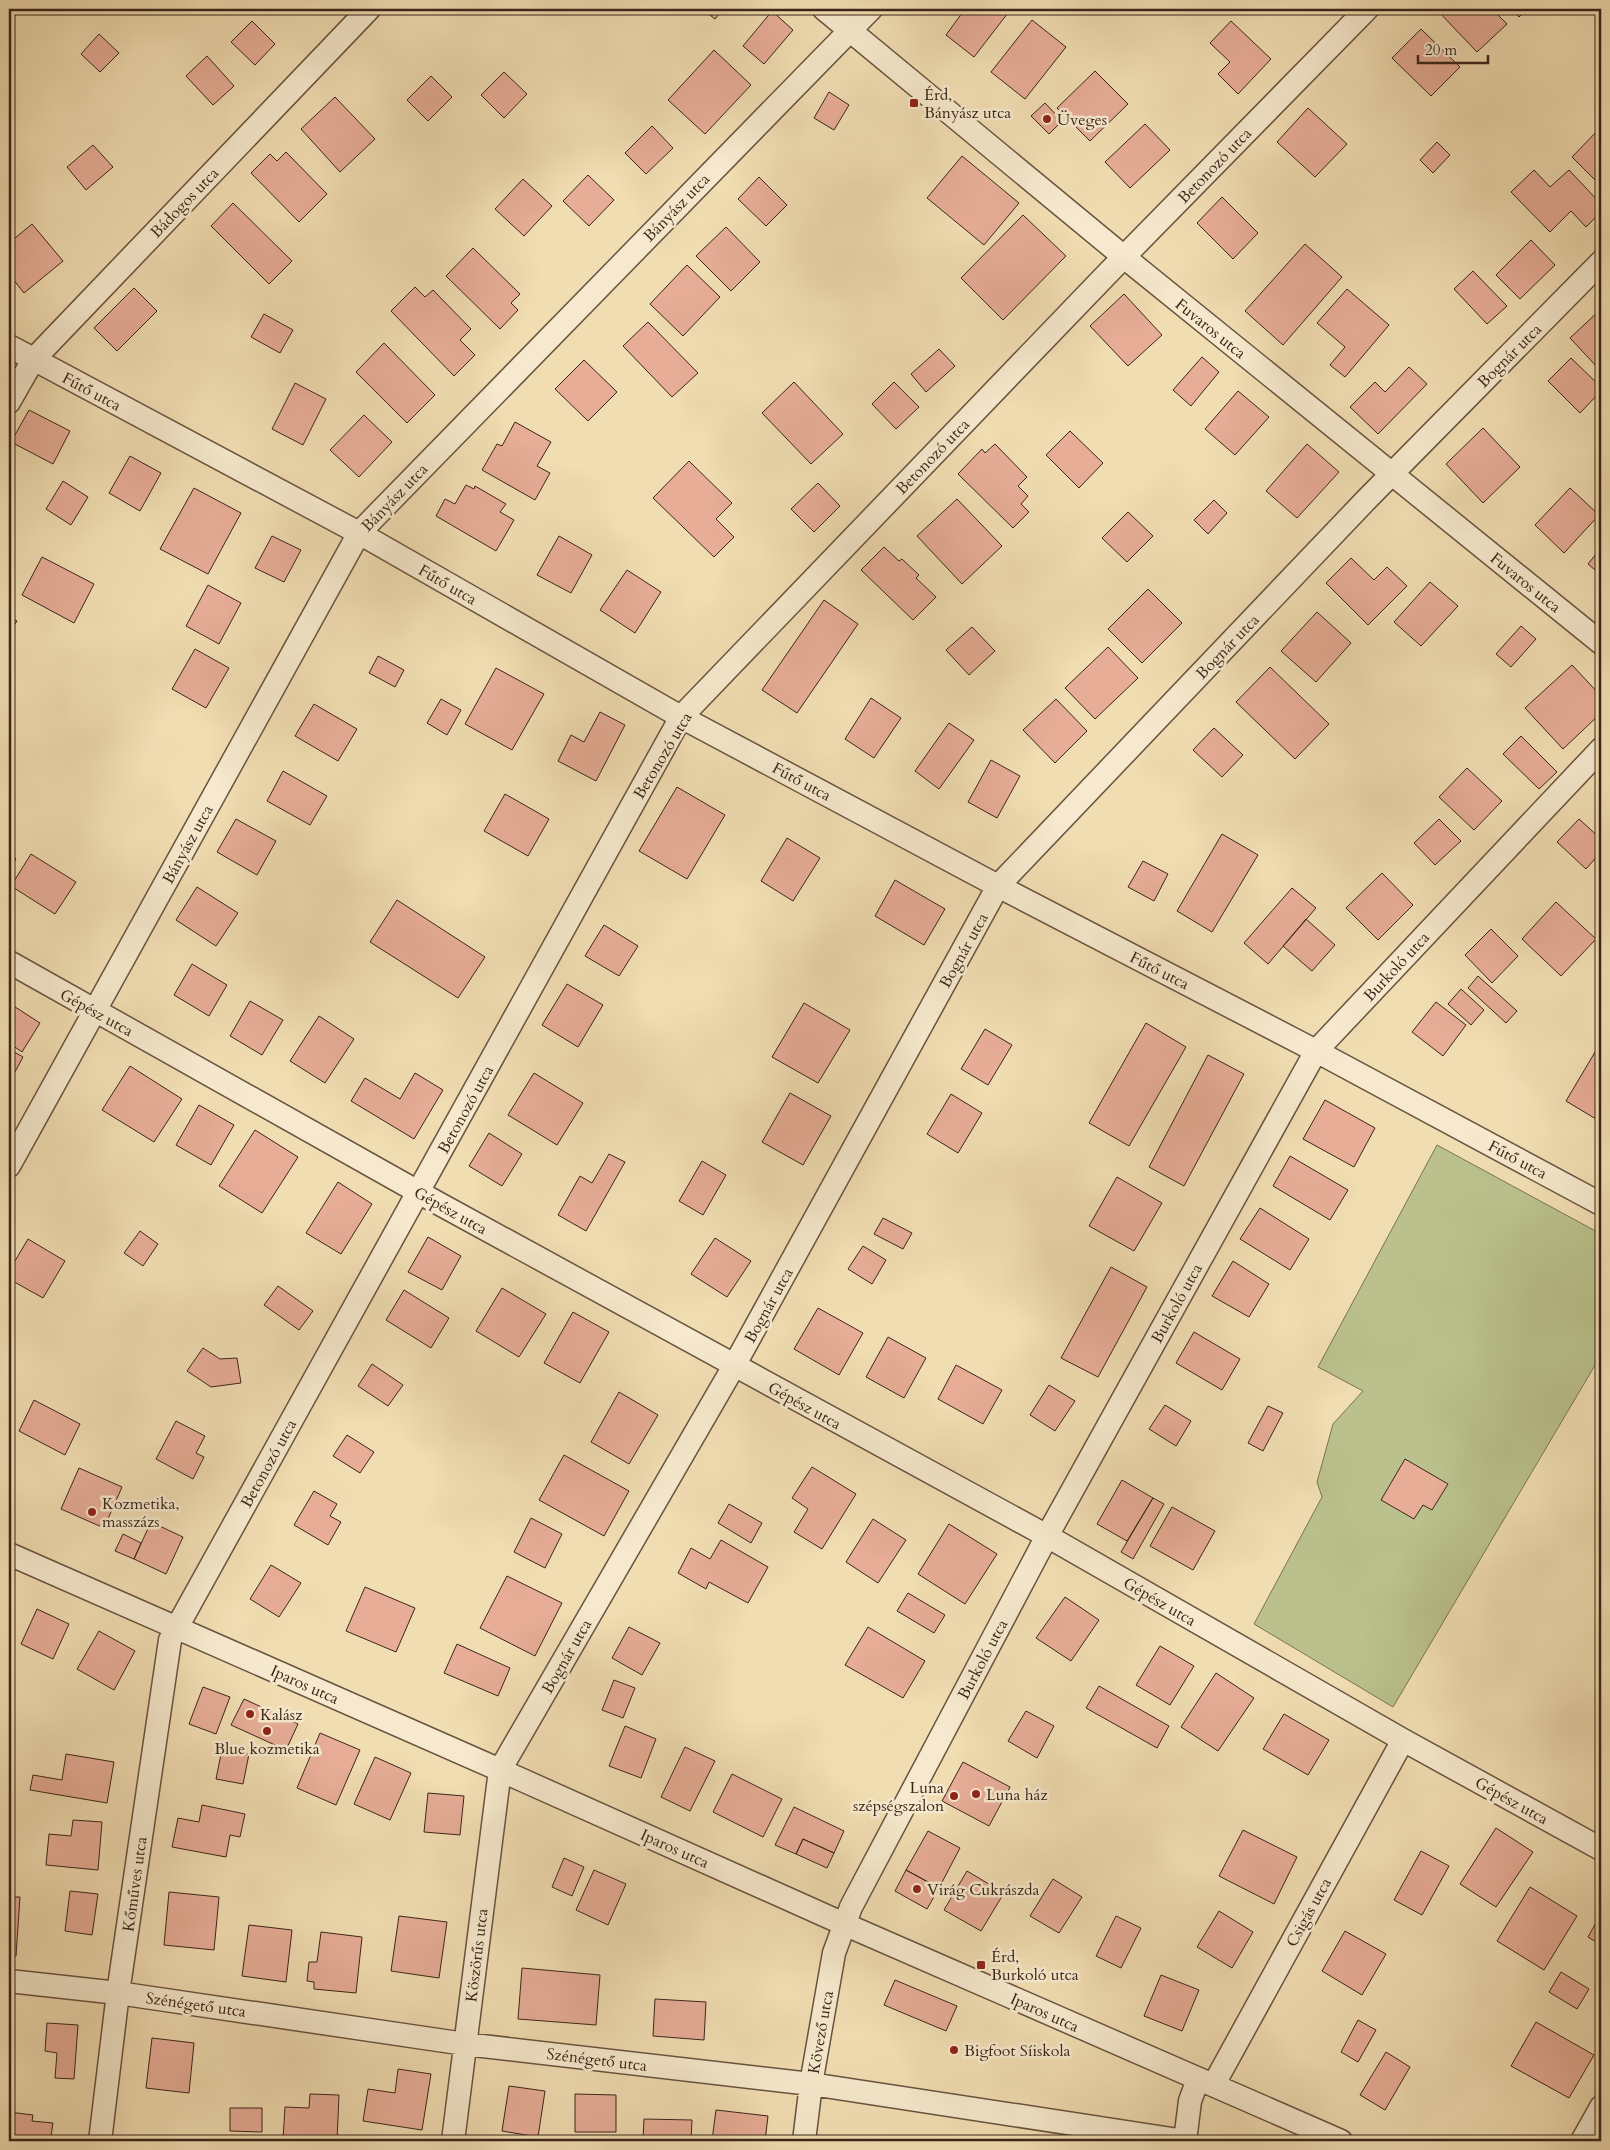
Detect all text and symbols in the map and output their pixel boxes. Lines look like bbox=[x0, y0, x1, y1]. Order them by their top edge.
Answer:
scale bar bbox=[1418, 32, 1488, 64]
text: 20 m bbox=[1425, 40, 1457, 60]
place label: Érd, Bányász utca bbox=[924, 84, 1011, 124]
marker: Érd, Bányász utca bbox=[908, 97, 920, 109]
place label: Üveges bbox=[1057, 109, 1107, 131]
marker: Üveges bbox=[1041, 113, 1053, 125]
street label: Betonozó utca bbox=[1173, 123, 1257, 208]
street label: Bádogos utca bbox=[145, 163, 224, 243]
street label: Bányász utca bbox=[639, 169, 715, 247]
street label: Fuvaros utca bbox=[1170, 293, 1250, 364]
street label: Bognár utca bbox=[1473, 319, 1547, 393]
street label: Fűtő utca bbox=[58, 367, 125, 417]
street label: Betonozó utca bbox=[891, 414, 975, 499]
street label: Bányász utca bbox=[357, 459, 433, 537]
street label: Fuvaros utca bbox=[1485, 547, 1565, 618]
street label: Fűtő utca bbox=[414, 559, 481, 610]
street label: Bognár utca bbox=[1191, 609, 1264, 684]
street label: Betonozó utca bbox=[628, 708, 697, 803]
street label: Fűtő utca bbox=[768, 757, 835, 807]
street label: Bányász utca bbox=[157, 801, 219, 888]
street label: Bognár utca bbox=[934, 909, 994, 992]
street label: Burkoló utca bbox=[1359, 927, 1435, 1006]
street label: Fűtő utca bbox=[1126, 947, 1193, 995]
street label: Gépész utca bbox=[56, 984, 137, 1042]
street label: Betonozó utca bbox=[433, 1061, 499, 1158]
street label: Fűtő utca bbox=[1484, 1135, 1551, 1185]
street label: Gépész utca bbox=[410, 1182, 491, 1240]
street label: Burkoló utca bbox=[1146, 1260, 1208, 1347]
street label: Bognár utca bbox=[739, 1264, 799, 1347]
street label: Gépész utca bbox=[764, 1377, 845, 1435]
street label: Betonozó utca bbox=[236, 1415, 302, 1512]
place label: Kozmetika, masszázs bbox=[102, 1493, 180, 1533]
marker: Kozmetika, masszázs bbox=[86, 1506, 98, 1518]
street label: Gépész utca bbox=[1119, 1572, 1200, 1632]
street label: Bognár utca bbox=[537, 1615, 597, 1698]
street label: Burkoló utca bbox=[953, 1615, 1013, 1703]
street label: Iparos utca bbox=[267, 1660, 343, 1710]
place label: Kalász bbox=[260, 1704, 302, 1726]
marker: Kalász bbox=[244, 1708, 256, 1720]
marker: Blue kozmetika bbox=[261, 1725, 273, 1737]
place label: Blue kozmetika bbox=[214, 1738, 320, 1760]
street label: Gépész utca bbox=[1471, 1772, 1552, 1830]
place label: Luna szépségszalon bbox=[853, 1777, 944, 1817]
place label: Luna ház bbox=[986, 1784, 1048, 1806]
marker: Luna ház bbox=[970, 1788, 982, 1800]
marker: Luna szépségszalon bbox=[948, 1790, 960, 1802]
street label: Iparos utca bbox=[637, 1824, 713, 1874]
street label: Kőműves utca bbox=[117, 1835, 153, 1933]
street label: Csigás utca bbox=[1281, 1874, 1337, 1951]
place label: Virág Cukrászda bbox=[927, 1879, 1040, 1901]
marker: Virág Cukrászda bbox=[911, 1883, 923, 1895]
street label: Köszörűs utca bbox=[460, 1907, 494, 2003]
place label: Érd, Burkoló utca bbox=[991, 1946, 1079, 1986]
marker: Érd, Burkoló utca bbox=[975, 1959, 987, 1971]
street label: Szénégető utca bbox=[144, 1987, 248, 2023]
street label: Iparos utca bbox=[1007, 1988, 1083, 2038]
street label: Kövező utca bbox=[803, 1989, 839, 2075]
place label: Bigfoot Síiskola bbox=[964, 2040, 1071, 2062]
street label: Szénégető utca bbox=[545, 2043, 648, 2077]
marker: Bigfoot Síiskola bbox=[948, 2044, 960, 2056]

